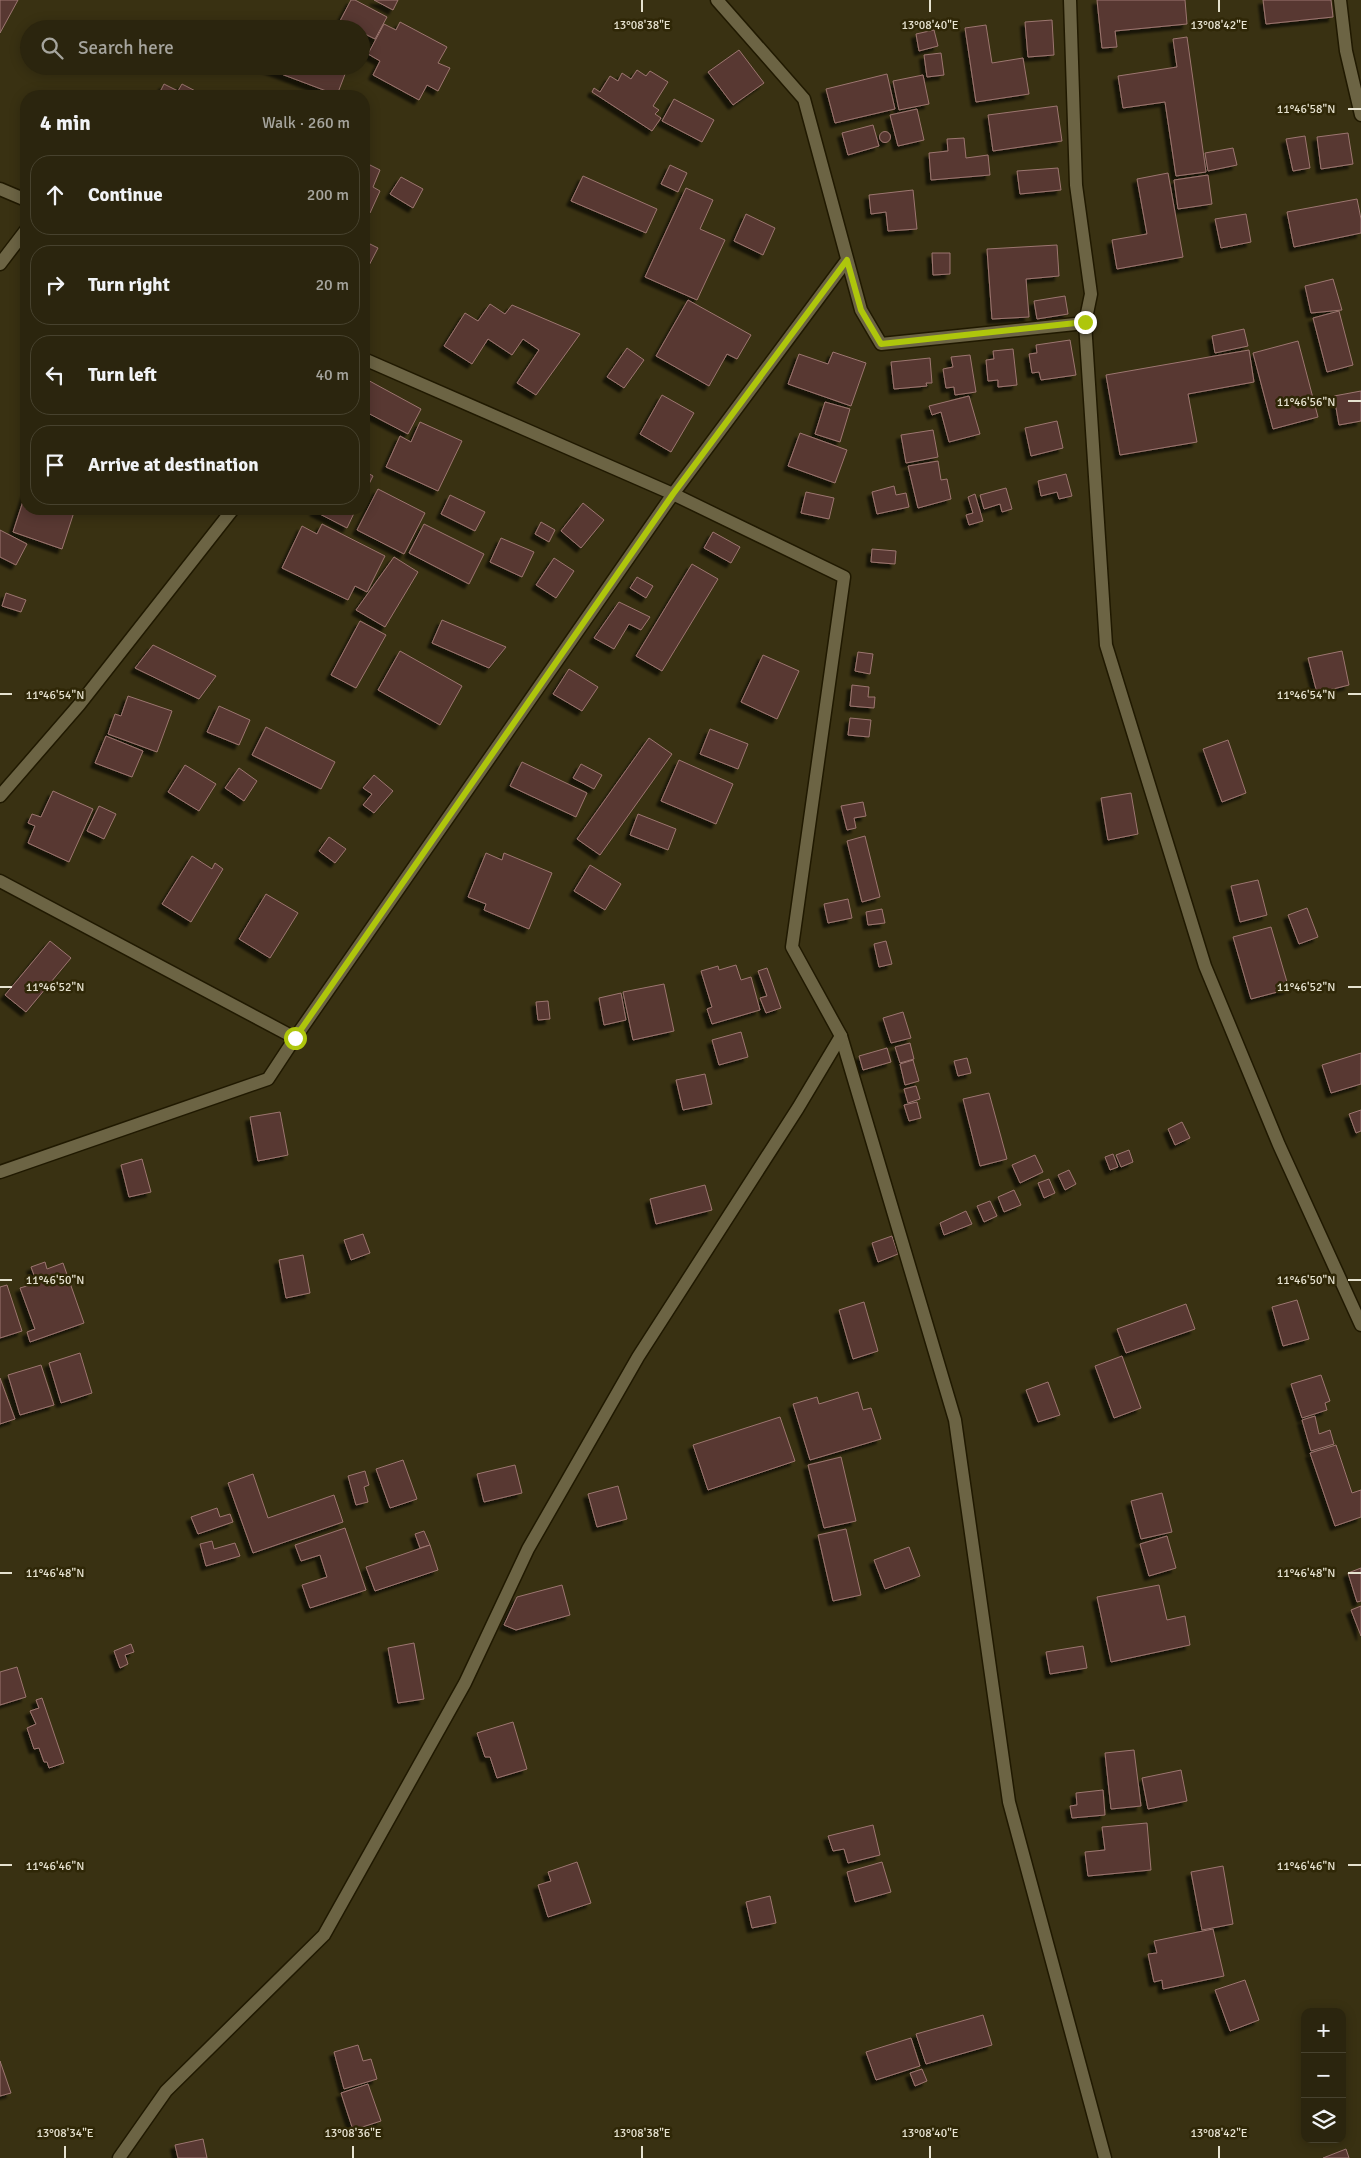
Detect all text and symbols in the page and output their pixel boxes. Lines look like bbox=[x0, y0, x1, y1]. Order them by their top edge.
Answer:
text: 13°08'38"E bbox=[613, 18, 671, 33]
text: 13°08'40"E bbox=[901, 18, 959, 33]
text: 13°08'42"E bbox=[1190, 18, 1248, 33]
search box bbox=[20, 20, 370, 75]
icon: search bbox=[38, 34, 66, 62]
text: Search here bbox=[78, 36, 174, 60]
text: 11°46'58"N bbox=[1277, 102, 1335, 117]
text: 4 min bbox=[40, 110, 91, 136]
text: Walk · 260 m bbox=[262, 113, 350, 133]
icon: ahead bbox=[41, 181, 69, 209]
text: Continue bbox=[88, 183, 163, 207]
text: 200 m bbox=[307, 185, 349, 205]
icon: right bbox=[41, 271, 69, 299]
text: Turn right bbox=[88, 273, 170, 297]
text: 20 m bbox=[315, 275, 349, 295]
route end bbox=[1074, 311, 1097, 334]
icon: left bbox=[41, 361, 69, 389]
text: Turn left bbox=[88, 363, 157, 387]
text: 40 m bbox=[315, 365, 349, 385]
text: 11°46'56"N bbox=[1277, 395, 1335, 410]
icon: arrive bbox=[41, 451, 69, 479]
text: Arrive at destination bbox=[88, 453, 259, 477]
text: 11°46'54"N bbox=[26, 688, 84, 703]
text: 11°46'54"N bbox=[1277, 688, 1335, 703]
text: 11°46'52"N bbox=[26, 980, 84, 995]
text: 11°46'52"N bbox=[1277, 980, 1335, 995]
route start bbox=[284, 1027, 307, 1050]
text: 11°46'50"N bbox=[26, 1273, 84, 1288]
text: 11°46'50"N bbox=[1277, 1273, 1335, 1288]
text: 11°46'48"N bbox=[26, 1566, 84, 1581]
text: 11°46'48"N bbox=[1277, 1566, 1335, 1581]
text: 11°46'46"N bbox=[26, 1859, 84, 1874]
text: 11°46'46"N bbox=[1277, 1859, 1335, 1874]
map controls bbox=[1301, 2008, 1346, 2143]
button: + bbox=[1301, 2008, 1346, 2053]
button: − bbox=[1301, 2053, 1346, 2098]
button: layers bbox=[1301, 2098, 1346, 2143]
text: 13°08'34"E bbox=[36, 2126, 94, 2141]
text: 13°08'36"E bbox=[324, 2126, 382, 2141]
text: 13°08'38"E bbox=[613, 2126, 671, 2141]
text: 13°08'40"E bbox=[901, 2126, 959, 2141]
text: 13°08'42"E bbox=[1190, 2126, 1248, 2141]

